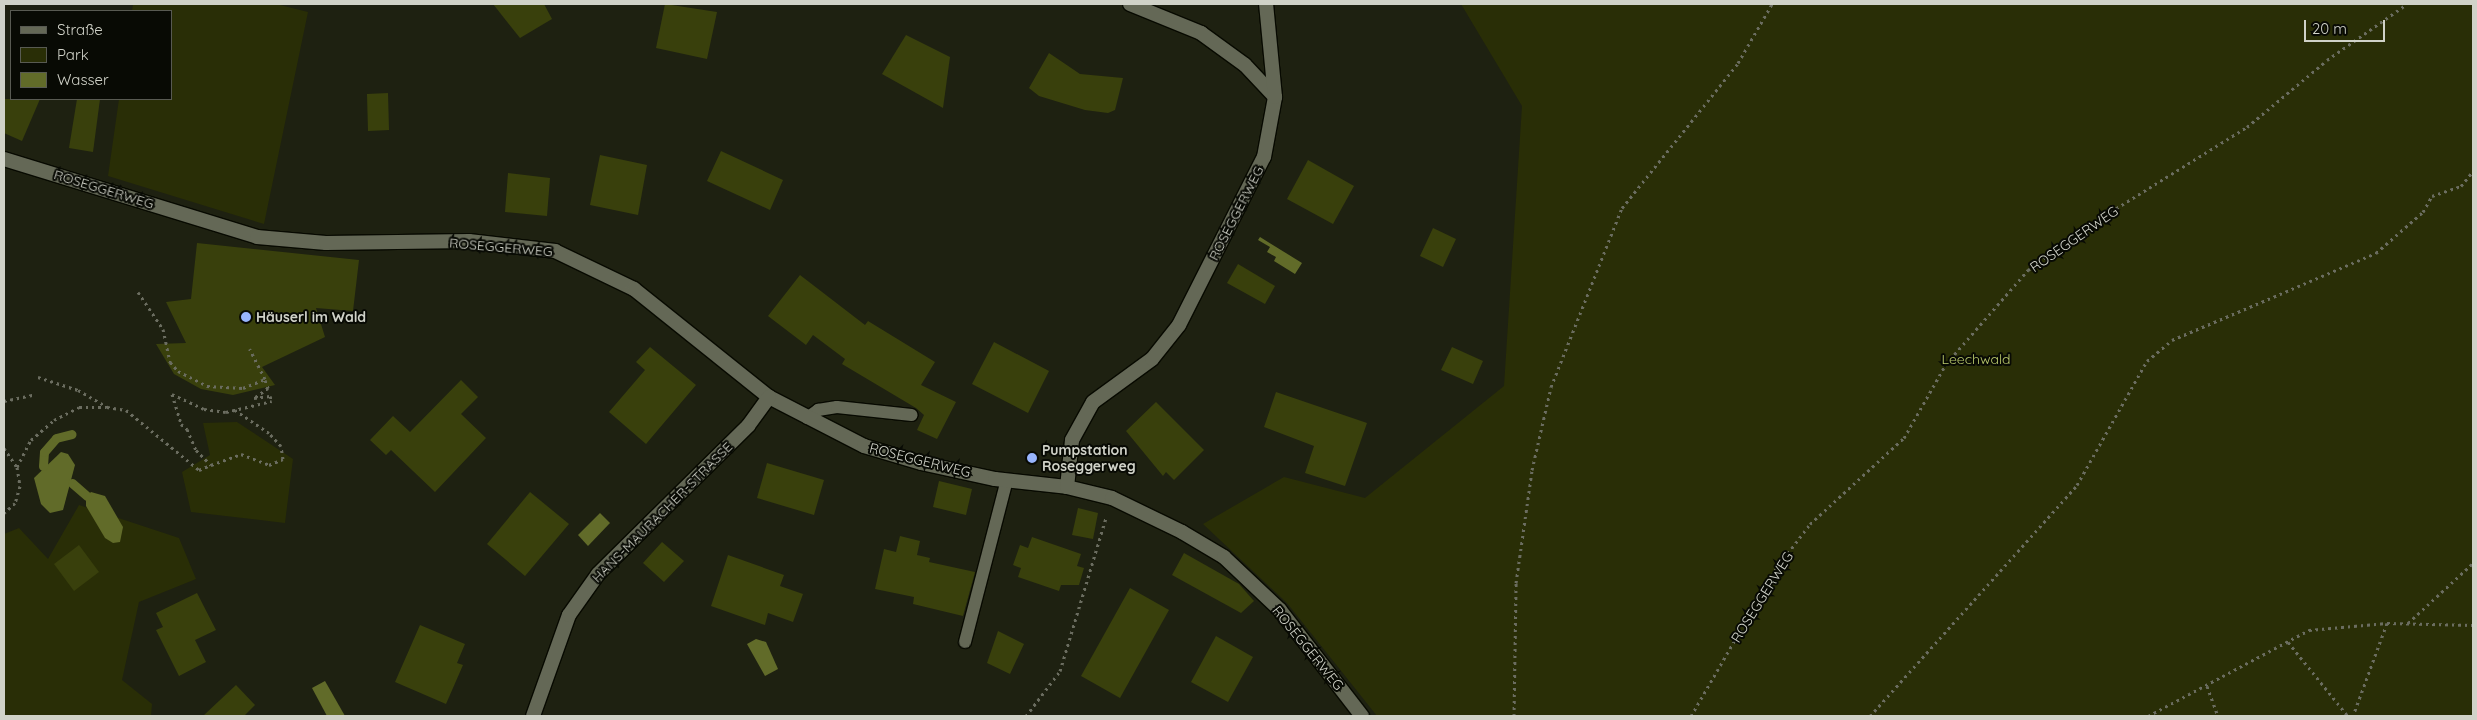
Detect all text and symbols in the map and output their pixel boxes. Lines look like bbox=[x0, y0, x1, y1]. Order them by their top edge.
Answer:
legend bbox=[10, 10, 172, 100]
scale bar bbox=[2307, 10, 2388, 42]
text: 20 m bbox=[2312, 19, 2347, 38]
text: Straße bbox=[57, 20, 103, 39]
text: Park bbox=[57, 45, 89, 64]
text: Wasser bbox=[57, 70, 109, 89]
street label: ROSEGGERWEG bbox=[1205, 163, 1267, 263]
street label: ROSEGGERWEG bbox=[52, 166, 156, 212]
street label: ROSEGGERWEG bbox=[2027, 202, 2121, 276]
street label: ROSEGGERWEG bbox=[449, 234, 553, 260]
place label: Häuserl im Wald bbox=[256, 309, 366, 325]
marker: Häuserl im Wald bbox=[240, 311, 252, 323]
park label: Leechwald bbox=[1941, 351, 2011, 367]
street label: HANS-MAURACHER-STRASSE bbox=[588, 438, 736, 586]
street label: ROSEGGERWEG bbox=[868, 439, 972, 481]
place label: Pumpstation Roseggerweg bbox=[1042, 442, 1136, 474]
marker: Pumpstation Roseggerweg bbox=[1026, 452, 1038, 464]
street label: ROSEGGERWEG bbox=[1727, 549, 1797, 645]
street label: ROSEGGERWEG bbox=[1269, 602, 1347, 694]

